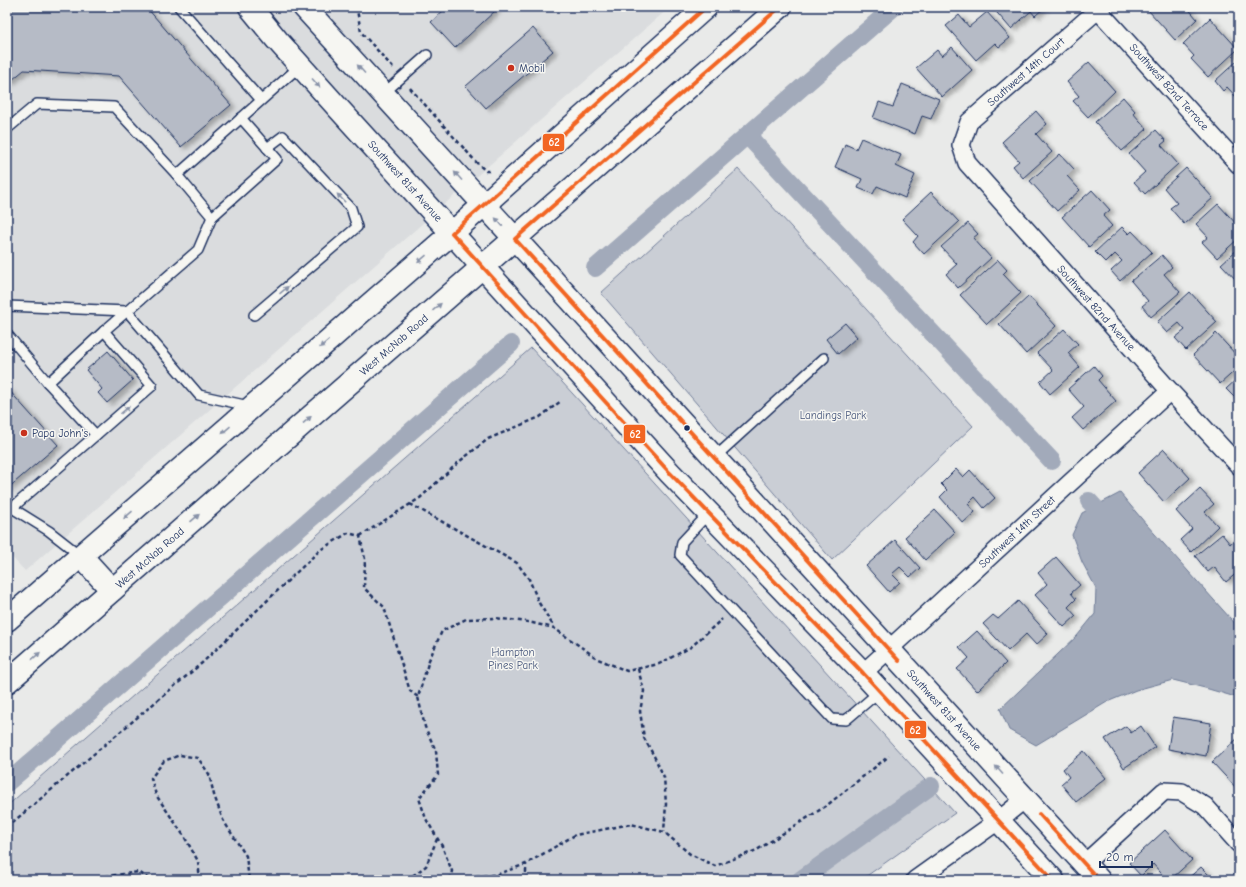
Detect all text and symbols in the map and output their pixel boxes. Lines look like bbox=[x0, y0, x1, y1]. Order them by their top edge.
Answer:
street label: Southwest 14th Court bbox=[985, 34, 1068, 109]
street label: Southwest 82nd Terrace bbox=[1127, 41, 1212, 133]
place label: Mobil bbox=[519, 62, 545, 75]
marker: Mobil bbox=[506, 63, 516, 73]
one-way arrow bbox=[357, 65, 366, 74]
one-way arrow bbox=[311, 78, 320, 88]
line badge: 62 bbox=[542, 133, 565, 152]
text: 62 bbox=[548, 136, 560, 149]
street label: Southwest 81st Avenue bbox=[365, 138, 445, 225]
one-way arrow bbox=[453, 171, 462, 181]
one-way arrow bbox=[336, 193, 346, 203]
one-way arrow bbox=[495, 217, 504, 227]
one-way arrow bbox=[418, 254, 427, 263]
street label: Southwest 82nd Avenue bbox=[1054, 263, 1138, 354]
one-way arrow bbox=[278, 285, 289, 294]
one-way arrow bbox=[431, 303, 442, 312]
street label: West McNab Road bbox=[357, 312, 431, 378]
one-way arrow bbox=[319, 340, 330, 349]
one-way arrow bbox=[120, 405, 130, 414]
park label: Landings Park bbox=[800, 409, 867, 422]
one-way arrow bbox=[302, 416, 312, 425]
unlabelled marker bbox=[682, 423, 692, 433]
line badge: 62 bbox=[623, 424, 646, 444]
one-way arrow bbox=[221, 425, 232, 434]
place label: Papa John's bbox=[32, 427, 89, 440]
marker: Papa John's bbox=[19, 428, 29, 438]
text: 62 bbox=[629, 428, 641, 441]
street label: Southwest 14th Street bbox=[976, 493, 1059, 571]
one-way arrow bbox=[123, 510, 133, 519]
one-way arrow bbox=[189, 514, 200, 523]
street label: West McNab Road bbox=[113, 525, 187, 591]
park label: Hampton Pines Park bbox=[488, 646, 538, 672]
one-way arrow bbox=[32, 652, 41, 661]
street label: Southwest 81st Avenue bbox=[904, 667, 984, 754]
line badge: 62 bbox=[904, 720, 927, 739]
text: 62 bbox=[909, 724, 921, 737]
one-way arrow bbox=[994, 765, 1003, 775]
scale bar bbox=[1100, 843, 1152, 869]
text: 20 m bbox=[1106, 850, 1134, 864]

